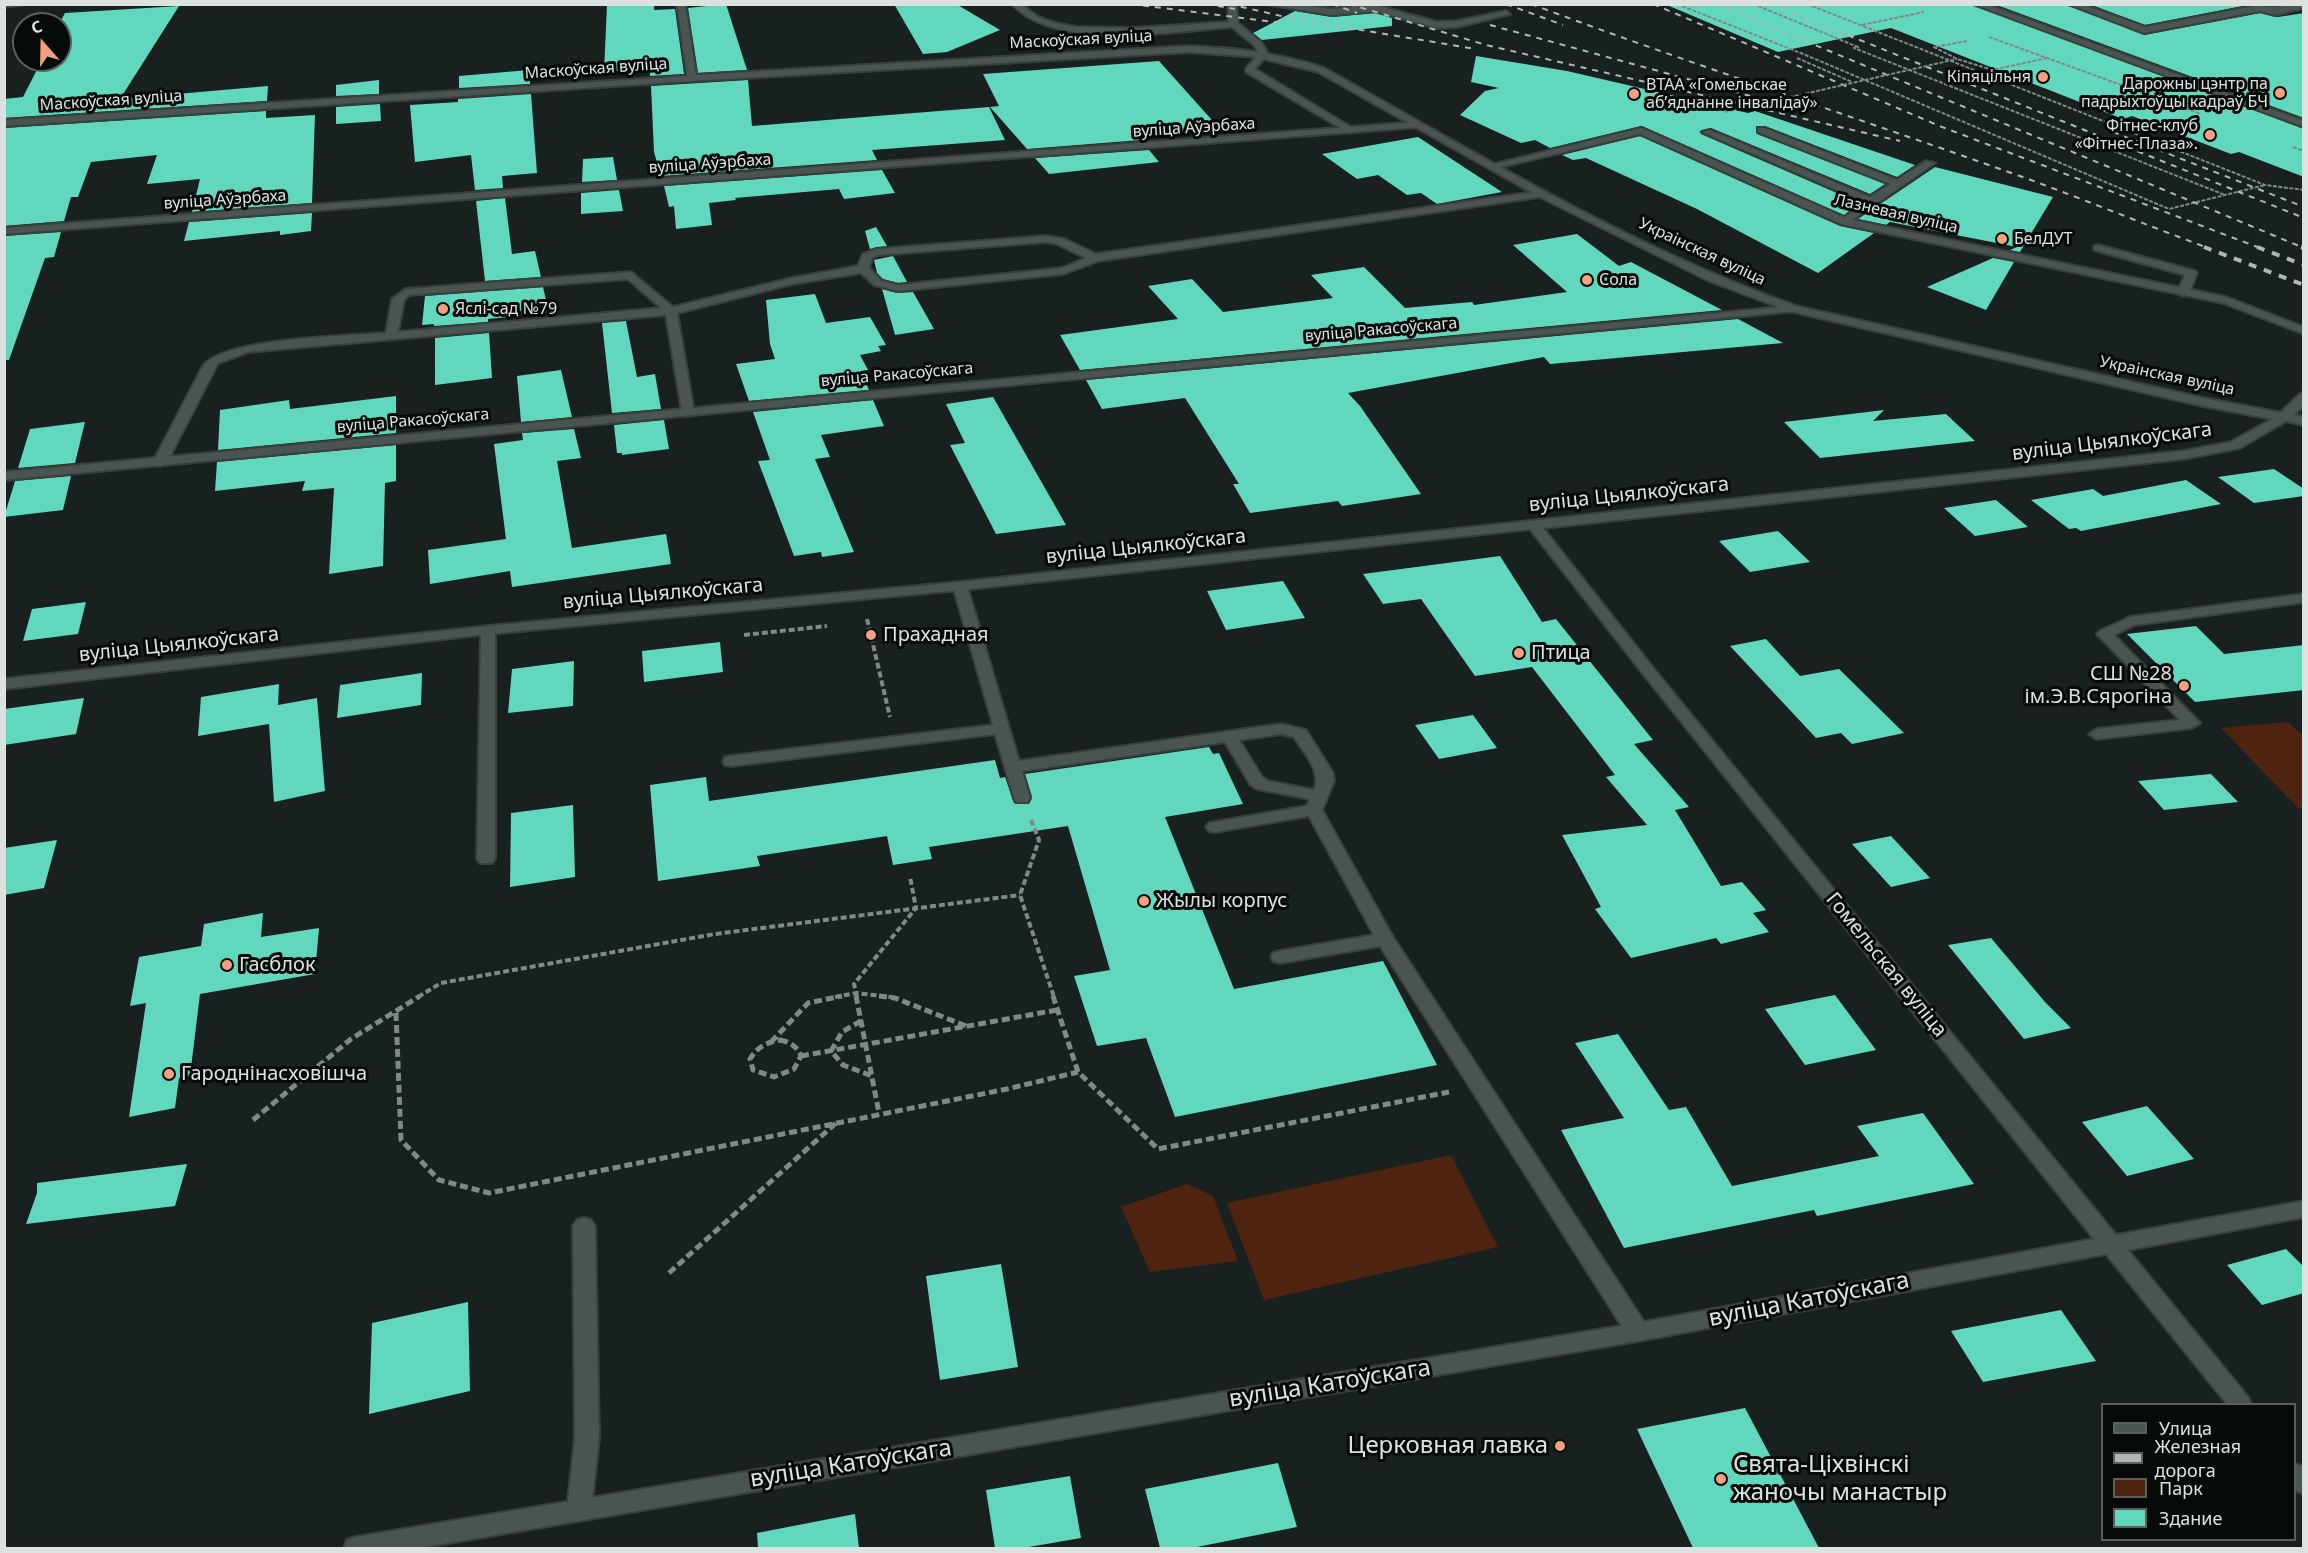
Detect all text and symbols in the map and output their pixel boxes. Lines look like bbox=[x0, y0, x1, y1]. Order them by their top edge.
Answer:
north arrow bbox=[12, 12, 72, 72]
text: С bbox=[28, 15, 45, 39]
street label: Маскоўская вуліца bbox=[1009, 27, 1153, 53]
street label: Маскоўская вуліца bbox=[524, 54, 668, 84]
place label: Кіпяцільня bbox=[1947, 67, 2031, 87]
marker: Кіпяцільня bbox=[2036, 70, 2050, 84]
place label: Дарожны цэнтр па падрыхтоўцы кадраў БЧ bbox=[2081, 74, 2268, 112]
place label: ВТАА «Гомельскае абʼяднанне інвалідаў» bbox=[1646, 75, 1818, 113]
street label: Маскоўская вуліца bbox=[39, 86, 183, 116]
marker: Дарожны цэнтр па падрыхтоўцы кадраў БЧ bbox=[2273, 86, 2287, 100]
marker: ВТАА «Гомельскае абʼяднанне інвалідаў» bbox=[1627, 87, 1641, 101]
street label: вуліца Аўэрбаха bbox=[1132, 114, 1256, 142]
place label: Фітнес-клуб «Фітнес-Плаза». bbox=[2074, 116, 2198, 154]
marker: Фітнес-клуб «Фітнес-Плаза». bbox=[2203, 128, 2217, 142]
street label: вуліца Аўэрбаха bbox=[648, 150, 772, 178]
street label: вуліца Аўэрбаха bbox=[163, 186, 287, 214]
street label: Лазневая вуліца bbox=[1832, 190, 1960, 238]
street label: Украінская вуліца bbox=[1636, 214, 1768, 290]
place label: БелДУТ bbox=[2014, 229, 2072, 249]
marker: БелДУТ bbox=[1995, 232, 2009, 246]
place label: Сола bbox=[1599, 270, 1637, 290]
marker: Сола bbox=[1580, 273, 1594, 287]
place label: Яслі-сад №79 bbox=[455, 299, 557, 319]
marker: Яслі-сад №79 bbox=[436, 302, 450, 316]
street label: вуліца Ракасоўскага bbox=[1304, 314, 1458, 346]
street label: Украінская вуліца bbox=[2098, 352, 2236, 400]
street label: вуліца Ракасоўскага bbox=[820, 359, 974, 391]
street label: вуліца Ракасоўскага bbox=[336, 405, 490, 437]
street label: вуліца Цыялкоўскага bbox=[2011, 418, 2213, 466]
street label: вуліца Цыялкоўскага bbox=[1528, 473, 1730, 517]
street label: вуліца Цыялкоўскага bbox=[1045, 525, 1247, 569]
street label: вуліца Цыялкоўскага bbox=[562, 573, 764, 615]
street label: вуліца Цыялкоўскага bbox=[78, 623, 280, 667]
place label: Прахадная bbox=[883, 623, 989, 647]
marker: Прахадная bbox=[864, 628, 878, 642]
place label: Птица bbox=[1531, 641, 1591, 665]
marker: Птица bbox=[1512, 646, 1526, 660]
place label: СШ №28 ім.Э.В.Сярогіна bbox=[2025, 662, 2172, 709]
marker: СШ №28 ім.Э.В.Сярогіна bbox=[2177, 679, 2191, 693]
street label: Гомельская вуліца bbox=[1820, 888, 1952, 1042]
place label: Жылы корпус bbox=[1156, 889, 1287, 913]
marker: Жылы корпус bbox=[1137, 894, 1151, 908]
place label: Гасблок bbox=[239, 953, 316, 977]
marker: Гасблок bbox=[220, 958, 234, 972]
place label: Гароднінасховішча bbox=[181, 1062, 367, 1086]
marker: Гароднінасховішча bbox=[162, 1067, 176, 1081]
street label: вуліца Катоўскага bbox=[1706, 1266, 1912, 1334]
street label: вуліца Катоўскага bbox=[1227, 1354, 1433, 1414]
legend bbox=[2101, 1403, 2296, 1541]
text: Улица bbox=[2159, 1416, 2212, 1440]
place label: Церковная лавка bbox=[1348, 1432, 1548, 1460]
street label: вуліца Катоўскага bbox=[748, 1434, 954, 1494]
text: Железная дорога bbox=[2155, 1434, 2241, 1482]
marker: Церковная лавка bbox=[1553, 1439, 1567, 1453]
place label: Свята-Ціхвінскі жаночы манастыр bbox=[1733, 1451, 1947, 1507]
marker: Свята-Ціхвінскі жаночы манастыр bbox=[1714, 1472, 1728, 1486]
text: Парк bbox=[2159, 1476, 2203, 1500]
text: Здание bbox=[2159, 1506, 2222, 1530]

